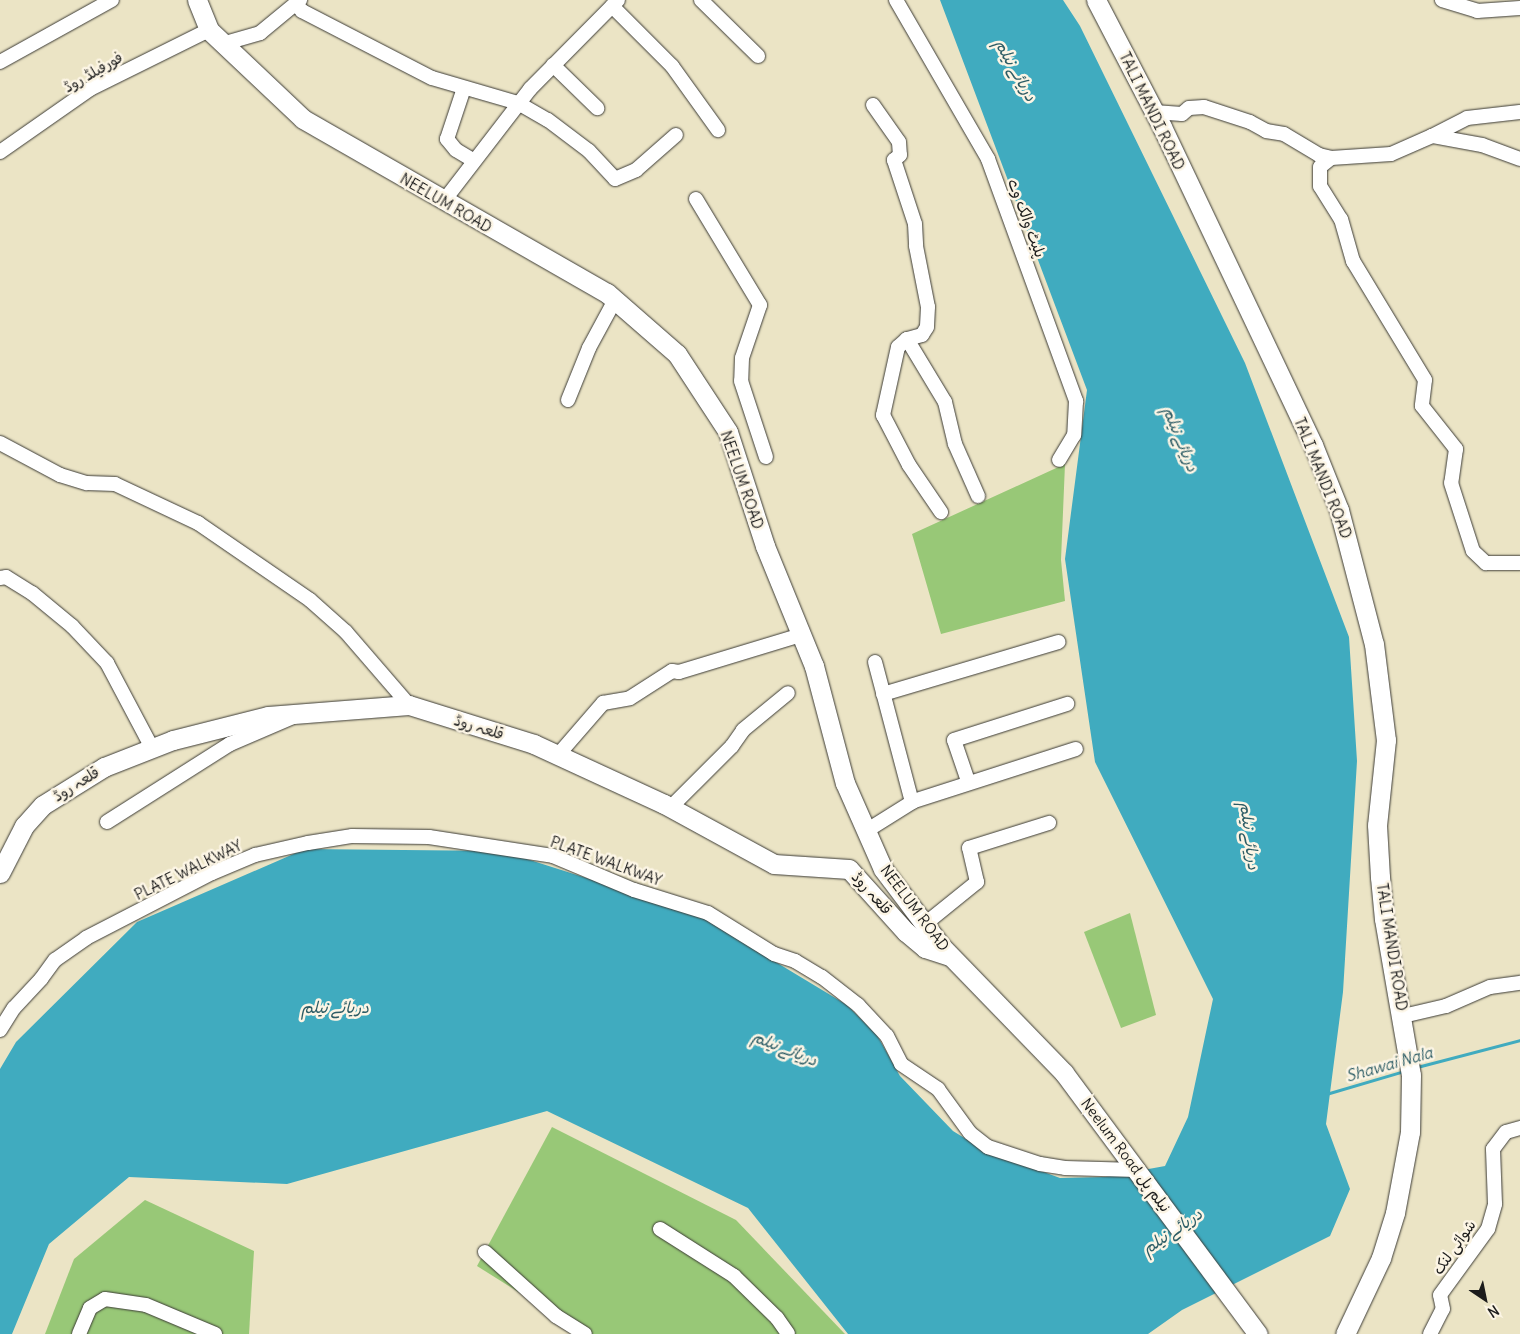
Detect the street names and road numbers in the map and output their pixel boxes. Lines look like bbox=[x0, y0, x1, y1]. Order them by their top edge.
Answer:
street label: فورفیلڈ روڈ bbox=[60, 48, 126, 96]
street label: TALI MANDI ROAD bbox=[1116, 49, 1188, 173]
street label: NEELUM ROAD bbox=[397, 169, 495, 237]
street label: پلیٹ والک وے bbox=[1004, 176, 1050, 260]
street label: TALI MANDI ROAD bbox=[1290, 415, 1356, 541]
street label: NEELUM ROAD bbox=[717, 428, 767, 532]
street label: قلعہ روڈ bbox=[452, 711, 506, 743]
street label: قلعہ روڈ bbox=[50, 763, 102, 805]
street label: PLATE WALKWAY bbox=[548, 832, 664, 890]
street label: PLATE WALKWAY bbox=[131, 836, 245, 904]
street label: NEELUM ROAD bbox=[877, 861, 953, 955]
street label: قلعہ روڈ bbox=[848, 868, 896, 918]
street label: TALI MANDI ROAD bbox=[1373, 882, 1411, 1012]
street label: Neelum Road نیلم پل bbox=[1077, 1095, 1175, 1215]
street label: شوائی لنک bbox=[1429, 1216, 1479, 1278]

